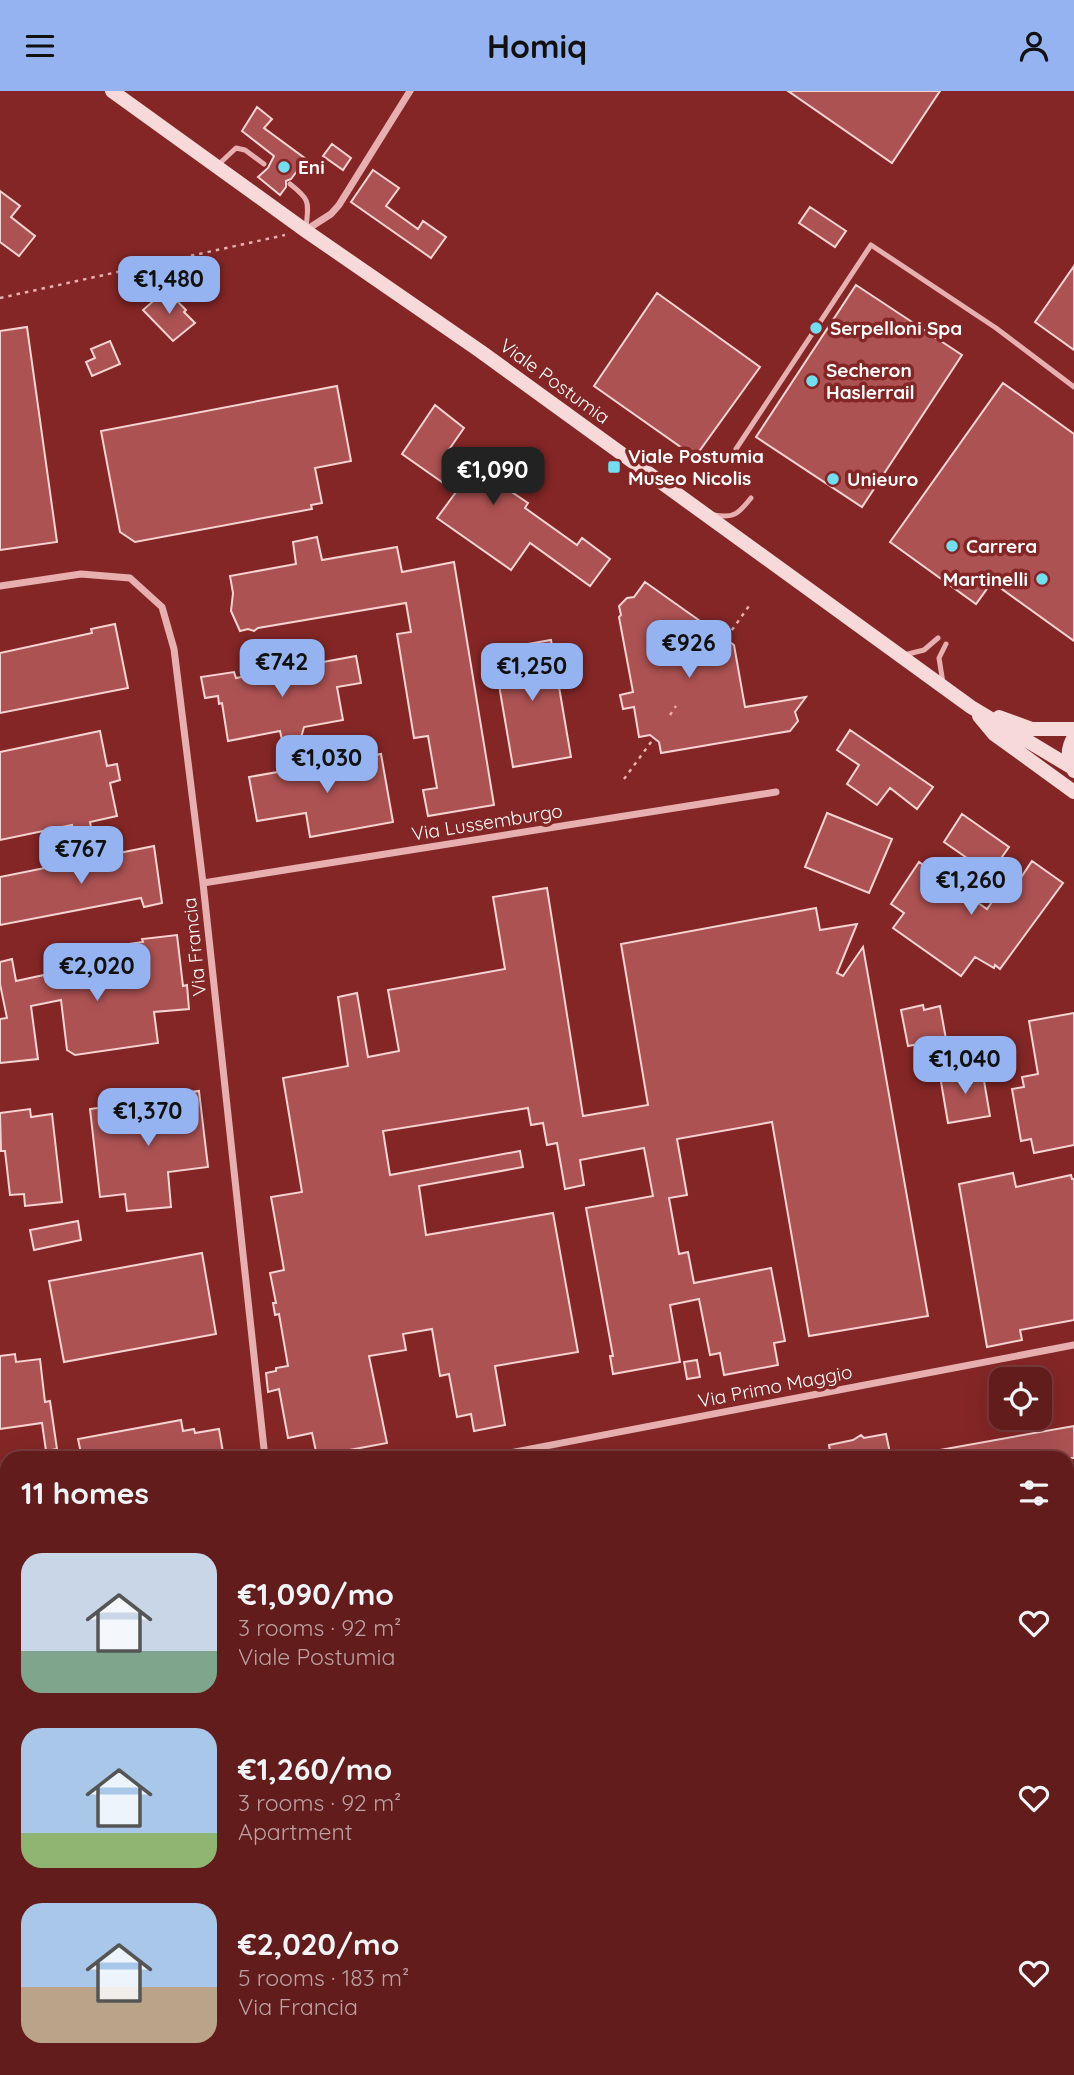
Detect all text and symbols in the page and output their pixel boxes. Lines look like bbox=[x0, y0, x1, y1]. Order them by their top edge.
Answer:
text: Homiq bbox=[487, 26, 587, 66]
icon: menu bbox=[21, 27, 59, 65]
icon: person bbox=[1015, 27, 1053, 65]
place label: Eni bbox=[298, 155, 325, 179]
marker: Eni bbox=[276, 159, 292, 175]
pin: €1,480 bbox=[112, 257, 226, 316]
text: €1,480 bbox=[134, 264, 204, 293]
place label: Serpelloni Spa bbox=[830, 316, 962, 340]
marker: Serpelloni Spa bbox=[808, 320, 824, 336]
street label: Viale Postumia bbox=[495, 333, 615, 429]
place label: Secheron Haslerrail bbox=[826, 358, 915, 404]
marker: Secheron Haslerrail bbox=[804, 373, 820, 389]
place label: Viale Postumia Museo Nicolis bbox=[628, 444, 764, 490]
pin: €1,090 bbox=[436, 447, 550, 507]
text: €1,090 bbox=[457, 455, 529, 484]
marker: Viale Postumia Museo Nicolis bbox=[606, 459, 622, 475]
place label: Unieuro bbox=[847, 467, 918, 491]
marker: Unieuro bbox=[825, 471, 841, 487]
place label: Carrera bbox=[966, 534, 1037, 558]
marker: Carrera bbox=[944, 538, 960, 554]
place label: Martinelli bbox=[943, 567, 1028, 591]
marker: Martinelli bbox=[1034, 571, 1050, 587]
pin: €926 bbox=[648, 621, 730, 680]
text: €926 bbox=[662, 628, 716, 657]
pin: €742 bbox=[241, 639, 323, 699]
pin: €1,250 bbox=[475, 643, 589, 703]
text: €742 bbox=[256, 647, 308, 676]
text: €1,250 bbox=[497, 651, 567, 680]
pin: €1,030 bbox=[270, 735, 384, 795]
text: €1,030 bbox=[292, 743, 362, 772]
street label: Via Lussemburgo bbox=[410, 798, 564, 846]
pin: €767 bbox=[40, 827, 122, 886]
text: €767 bbox=[55, 834, 107, 863]
pin: €1,260 bbox=[914, 857, 1028, 917]
text: €1,260 bbox=[936, 865, 1006, 894]
street label: Via Francia bbox=[177, 897, 211, 997]
pin: €2,020 bbox=[40, 943, 154, 1003]
text: €2,020 bbox=[59, 951, 135, 980]
pin: €1,040 bbox=[908, 1037, 1022, 1096]
text: €1,040 bbox=[929, 1044, 1001, 1073]
pin: €1,370 bbox=[91, 1089, 205, 1148]
text: €1,370 bbox=[114, 1096, 182, 1125]
street label: Via Primo Maggio bbox=[696, 1359, 854, 1413]
map controls bbox=[989, 1367, 1052, 1430]
button: locate bbox=[989, 1367, 1052, 1430]
text: 11 homes bbox=[21, 1474, 149, 1512]
icon: filters bbox=[1015, 1474, 1053, 1512]
text: €1,090/mo bbox=[238, 1575, 394, 1613]
icon: home bbox=[77, 1581, 161, 1665]
icon: heart bbox=[1015, 1604, 1053, 1642]
text: 3 rooms · 92 m² bbox=[238, 1613, 401, 1642]
text: Viale Postumia bbox=[238, 1642, 395, 1671]
text: €1,260/mo bbox=[238, 1750, 392, 1788]
icon: home bbox=[77, 1756, 161, 1840]
icon: heart bbox=[1015, 1779, 1053, 1817]
text: 3 rooms · 92 m² bbox=[238, 1788, 401, 1817]
text: Apartment bbox=[238, 1817, 352, 1846]
text: €2,020/mo bbox=[238, 1925, 399, 1963]
icon: home bbox=[77, 1931, 161, 2015]
icon: heart bbox=[1015, 1954, 1053, 1992]
text: 5 rooms · 183 m² bbox=[238, 1963, 409, 1992]
text: Via Francia bbox=[238, 1992, 358, 2021]

